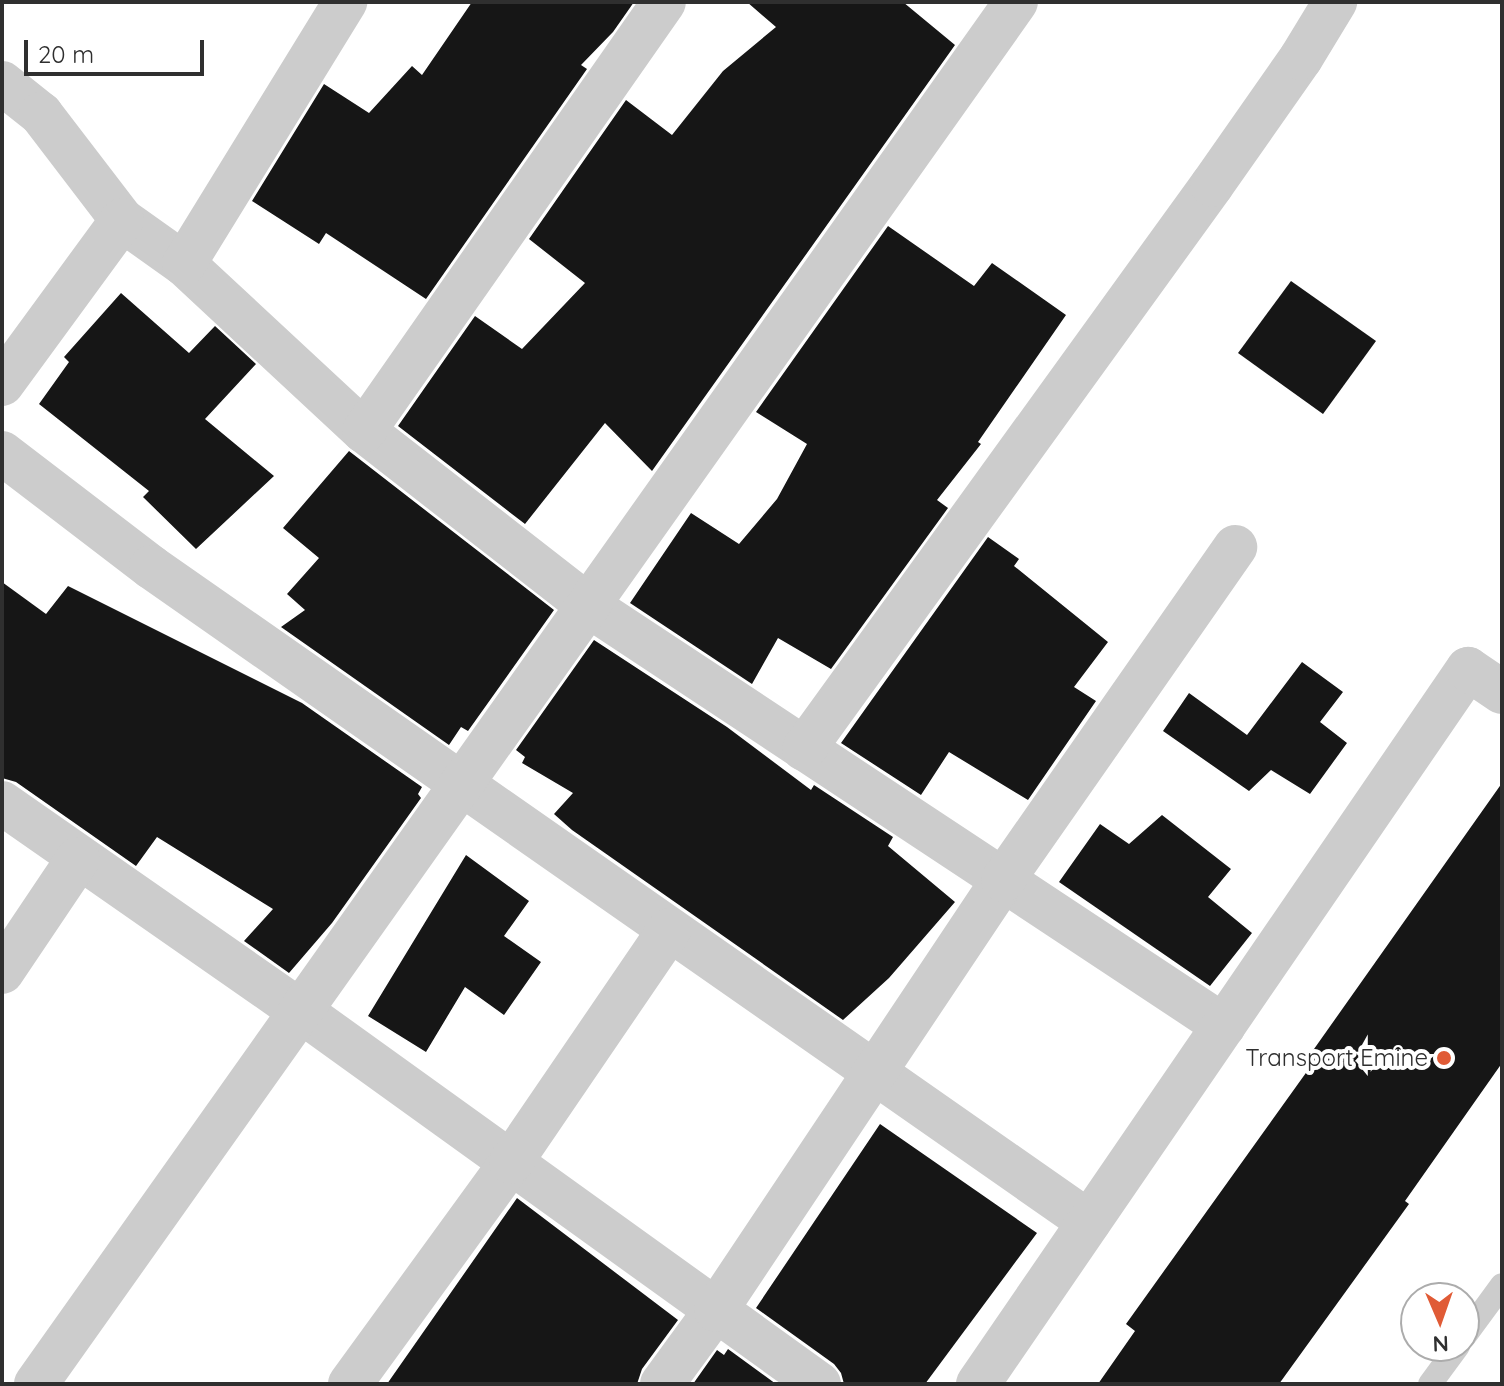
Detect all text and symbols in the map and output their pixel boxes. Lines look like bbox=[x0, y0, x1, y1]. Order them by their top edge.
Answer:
scale bar bbox=[28, 24, 208, 74]
text: 20 m bbox=[38, 39, 94, 69]
place label: Transport Emine bbox=[1245, 1044, 1428, 1072]
marker: Transport Emine bbox=[1435, 1049, 1453, 1067]
north arrow bbox=[1400, 1282, 1480, 1362]
text: N bbox=[1432, 1330, 1449, 1358]

